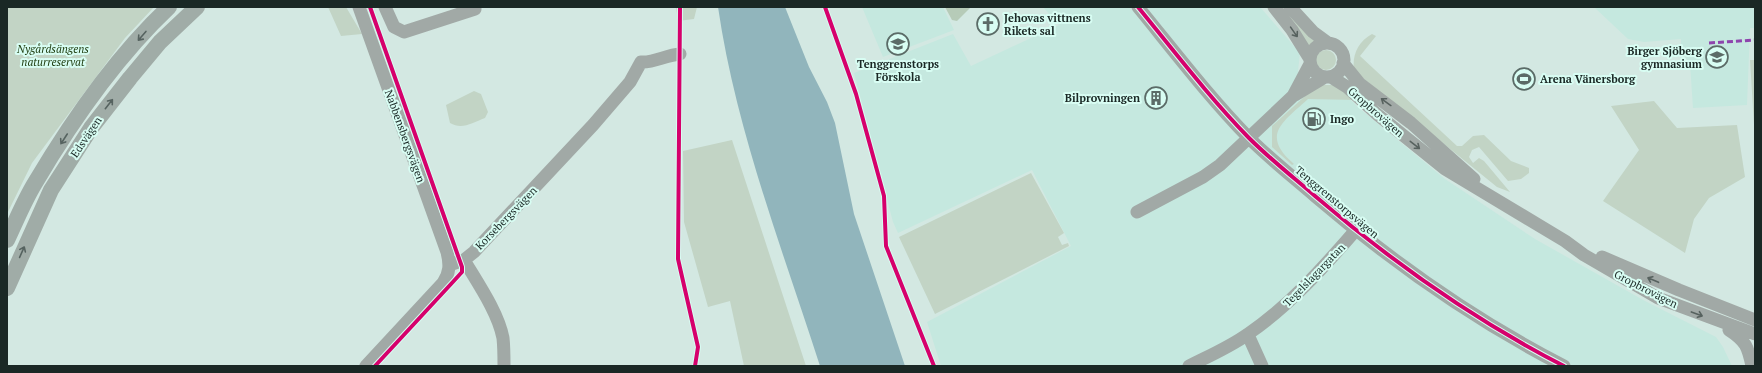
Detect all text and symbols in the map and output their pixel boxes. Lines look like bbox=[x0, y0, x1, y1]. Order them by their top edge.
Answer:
church icon: Jehovas vittnens Rikets sal bbox=[975, 11, 1001, 37]
place label: Jehovas vittnens Rikets sal bbox=[1004, 11, 1091, 38]
one-way arrow bbox=[1290, 26, 1298, 37]
one-way arrow bbox=[138, 30, 147, 41]
school or university icon: Tenggrenstorps Förskola bbox=[885, 31, 911, 57]
park label: Nygårdsängens naturreservat bbox=[16, 42, 89, 69]
place label: Birger Sjöberg gymnasium bbox=[1627, 44, 1703, 71]
school or university icon: Birger Sjöberg gymnasium bbox=[1704, 44, 1730, 70]
place label: Tenggrenstorps Förskola bbox=[857, 57, 939, 84]
sports icon: Arena Vänersborg bbox=[1511, 66, 1537, 92]
place label: Arena Vänersborg bbox=[1540, 72, 1636, 86]
street label: Gropbrovägen bbox=[1345, 84, 1407, 140]
building icon: Bilprovningen bbox=[1143, 85, 1169, 111]
street label: Nabbensbergsvägen bbox=[382, 88, 428, 185]
place label: Bilprovningen bbox=[1065, 91, 1140, 105]
one-way arrow bbox=[1380, 98, 1391, 107]
one-way arrow bbox=[105, 99, 113, 110]
fuel station icon: Ingo bbox=[1301, 106, 1327, 132]
place label: Ingo bbox=[1330, 112, 1354, 126]
street label: Edsvägen bbox=[67, 114, 105, 160]
one-way arrow bbox=[59, 133, 67, 145]
one-way arrow bbox=[1410, 141, 1421, 150]
street label: Tenggrenstorpsvägen bbox=[1292, 163, 1382, 241]
street label: Korsebergsvägen bbox=[472, 183, 540, 253]
street label: Tegelslagargatan bbox=[1280, 240, 1348, 310]
one-way arrow bbox=[19, 246, 26, 258]
street label: Gropbrovägen bbox=[1612, 267, 1680, 311]
one-way arrow bbox=[1648, 276, 1660, 283]
one-way arrow bbox=[1691, 310, 1703, 318]

